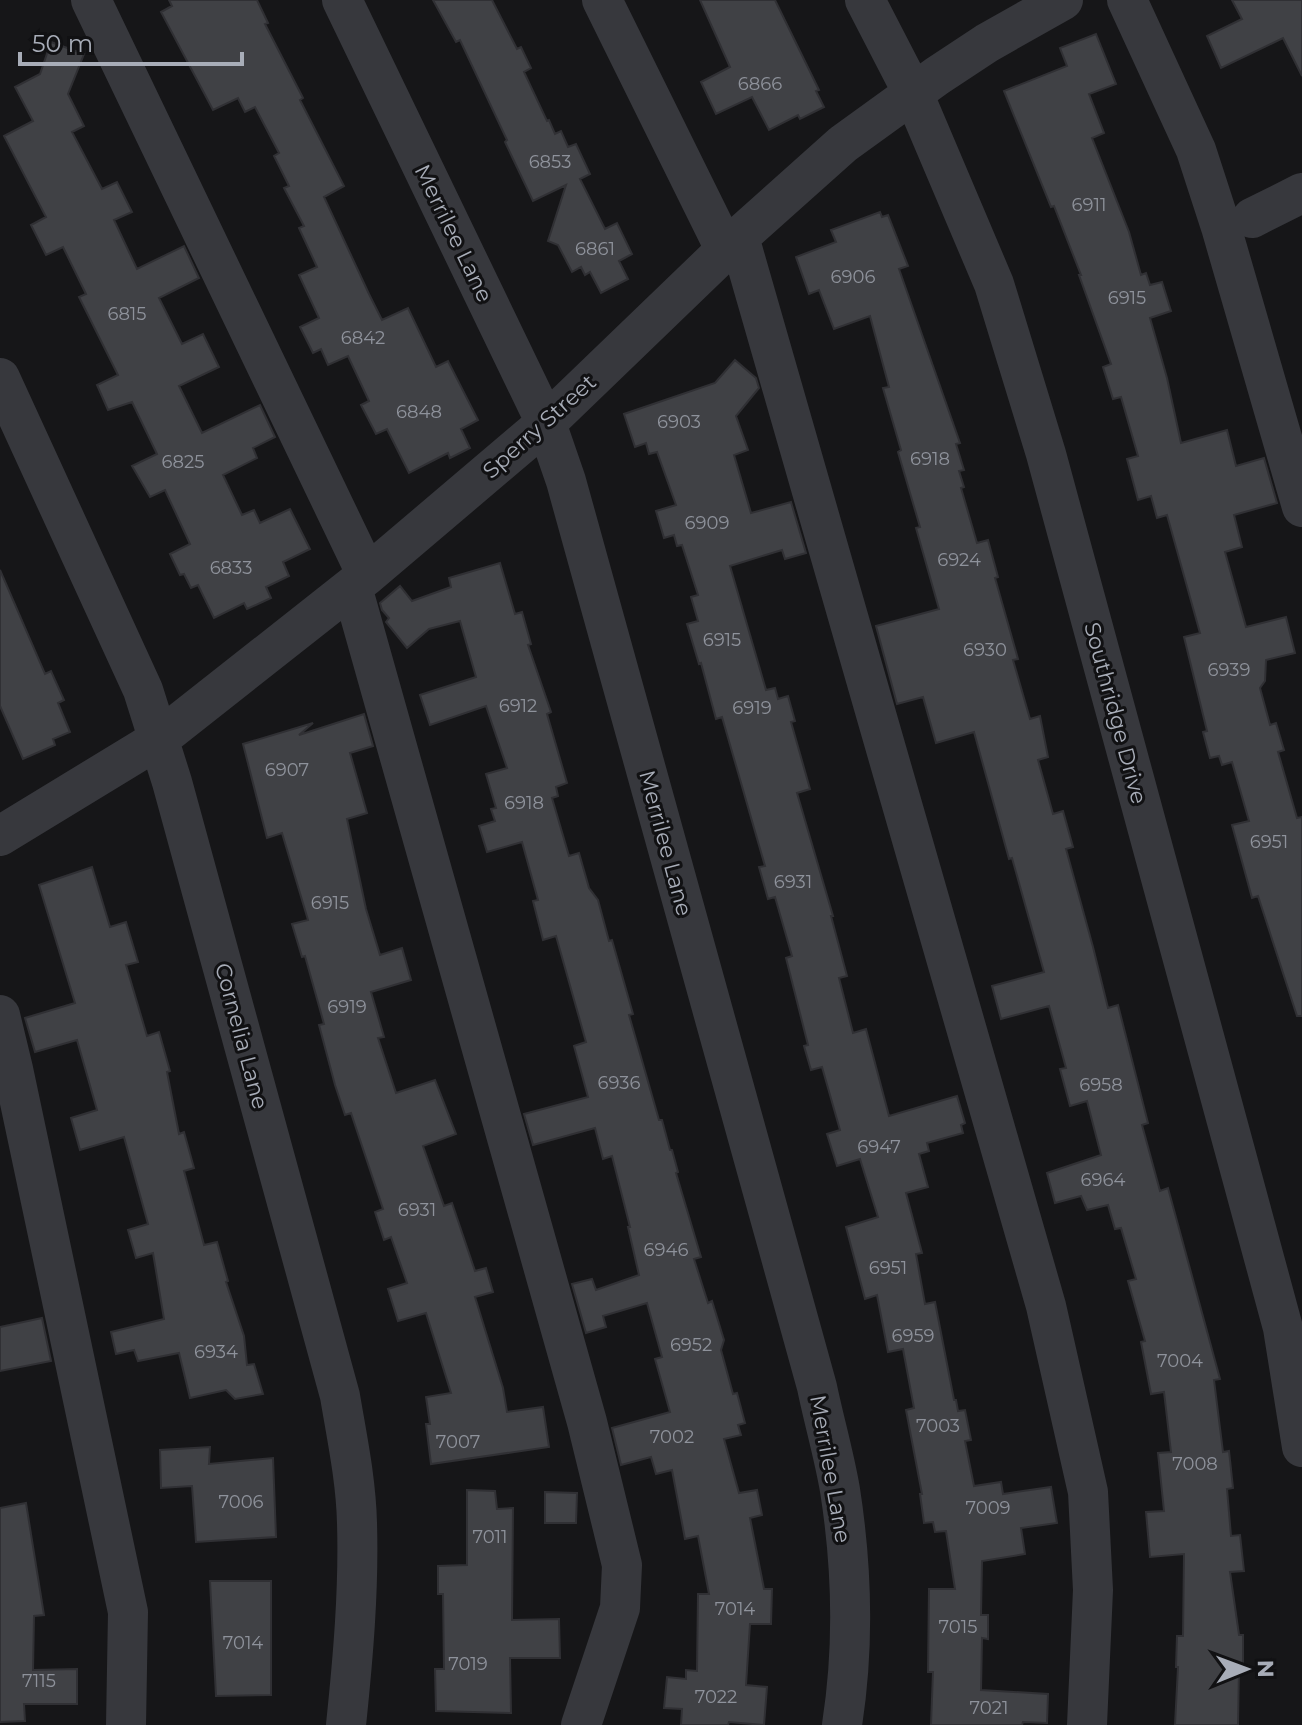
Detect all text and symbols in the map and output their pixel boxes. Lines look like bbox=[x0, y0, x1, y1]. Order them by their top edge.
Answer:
scale bar bbox=[20, 16, 242, 66]
text: 50 m bbox=[32, 29, 93, 58]
house number: 6866 bbox=[738, 73, 782, 95]
house number: 6853 bbox=[529, 151, 571, 173]
street label: Merrilee Lane bbox=[409, 160, 499, 306]
house number: 6911 bbox=[1072, 194, 1106, 216]
house number: 6861 bbox=[575, 238, 615, 260]
house number: 6906 bbox=[831, 266, 875, 288]
house number: 6915 bbox=[1108, 287, 1146, 309]
house number: 6815 bbox=[107, 303, 147, 325]
house number: 6842 bbox=[341, 327, 385, 349]
street label: Sperry Street bbox=[477, 368, 602, 484]
house number: 6848 bbox=[396, 401, 442, 423]
house number: 6903 bbox=[657, 411, 701, 433]
house number: 6918 bbox=[910, 448, 950, 470]
house number: 6825 bbox=[162, 451, 204, 473]
house number: 6909 bbox=[685, 512, 729, 534]
house number: 6924 bbox=[937, 549, 981, 571]
house number: 6833 bbox=[210, 557, 252, 579]
street label: Southridge Drive bbox=[1078, 619, 1153, 807]
house number: 6915 bbox=[703, 629, 741, 651]
house number: 6930 bbox=[963, 639, 1007, 661]
house number: 6939 bbox=[1208, 659, 1250, 681]
house number: 6912 bbox=[499, 695, 537, 717]
house number: 6919 bbox=[732, 697, 772, 719]
house number: 6907 bbox=[265, 759, 309, 781]
street label: Merrilee Lane bbox=[633, 767, 698, 919]
house number: 6918 bbox=[504, 792, 544, 814]
house number: 6951 bbox=[1250, 831, 1288, 853]
house number: 6931 bbox=[774, 871, 812, 893]
house number: 6915 bbox=[311, 892, 349, 914]
street label: Cornelia Lane bbox=[209, 960, 274, 1112]
house number: 6919 bbox=[327, 996, 367, 1018]
house number: 6936 bbox=[598, 1072, 640, 1094]
house number: 6958 bbox=[1079, 1074, 1123, 1096]
house number: 6947 bbox=[857, 1136, 901, 1158]
house number: 6964 bbox=[1081, 1169, 1125, 1191]
house number: 6931 bbox=[398, 1199, 436, 1221]
house number: 6946 bbox=[644, 1239, 688, 1261]
house number: 6951 bbox=[869, 1257, 907, 1279]
house number: 6959 bbox=[891, 1325, 935, 1347]
house number: 6952 bbox=[670, 1334, 712, 1356]
house number: 6934 bbox=[194, 1341, 238, 1363]
house number: 7004 bbox=[1157, 1350, 1203, 1372]
street label: Merrilee Lane bbox=[804, 1393, 857, 1545]
house number: 7003 bbox=[916, 1415, 960, 1437]
house number: 7002 bbox=[650, 1426, 694, 1448]
house number: 7007 bbox=[436, 1431, 480, 1453]
house number: 7008 bbox=[1172, 1453, 1218, 1475]
house number: 7006 bbox=[218, 1491, 264, 1513]
house number: 7009 bbox=[965, 1497, 1011, 1519]
house number: 7011 bbox=[472, 1526, 508, 1548]
house number: 7014 bbox=[715, 1598, 755, 1620]
house number: 7015 bbox=[939, 1616, 977, 1638]
north arrow bbox=[1206, 1629, 1286, 1709]
house number: 7014 bbox=[223, 1632, 263, 1654]
house number: 7019 bbox=[448, 1653, 488, 1675]
text: N bbox=[1252, 1660, 1279, 1678]
house number: 7115 bbox=[22, 1670, 56, 1692]
house number: 7022 bbox=[695, 1686, 737, 1708]
house number: 7021 bbox=[970, 1697, 1008, 1719]

